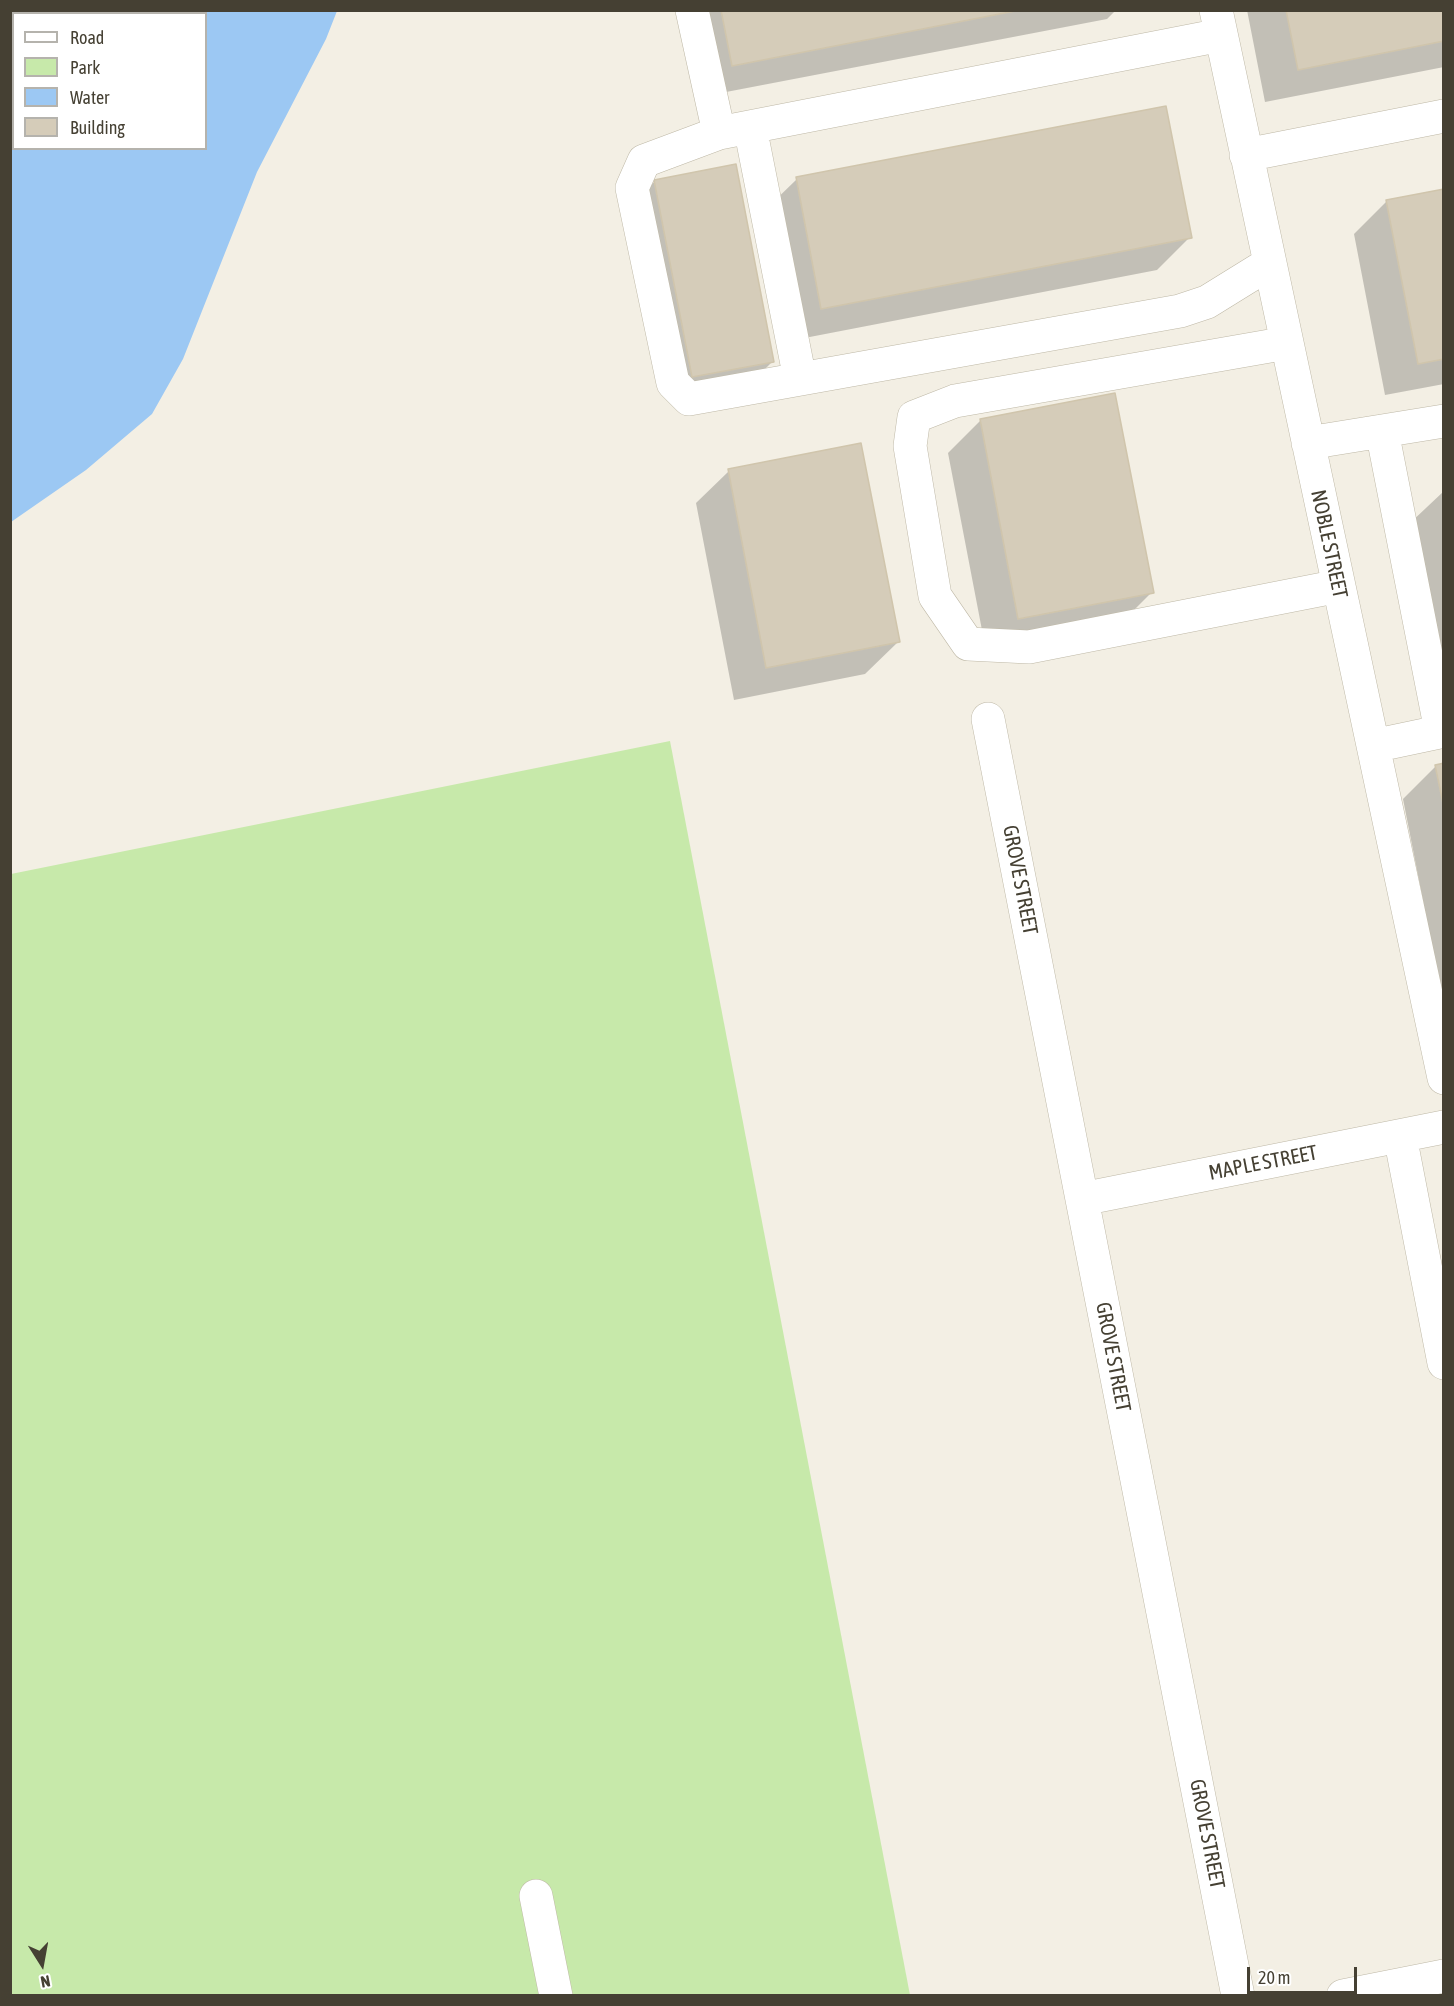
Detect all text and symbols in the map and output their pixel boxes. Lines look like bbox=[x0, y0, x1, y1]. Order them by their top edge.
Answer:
legend bbox=[12, 12, 207, 150]
text: Road bbox=[70, 27, 104, 48]
text: Park bbox=[70, 57, 100, 78]
text: Water bbox=[70, 87, 109, 108]
text: Building bbox=[70, 117, 125, 138]
street label: NOBLE STREET bbox=[1305, 487, 1353, 601]
street label: GROVE STREET bbox=[997, 823, 1043, 937]
street label: MAPLE STREET bbox=[1206, 1140, 1320, 1186]
street label: GROVE STREET bbox=[1090, 1300, 1136, 1414]
street label: GROVE STREET bbox=[1184, 1777, 1230, 1891]
north arrow bbox=[12, 1934, 72, 1994]
scale bar bbox=[1250, 1955, 1360, 1993]
text: 20 m bbox=[1258, 1967, 1290, 1988]
text: N bbox=[39, 1972, 52, 1991]

